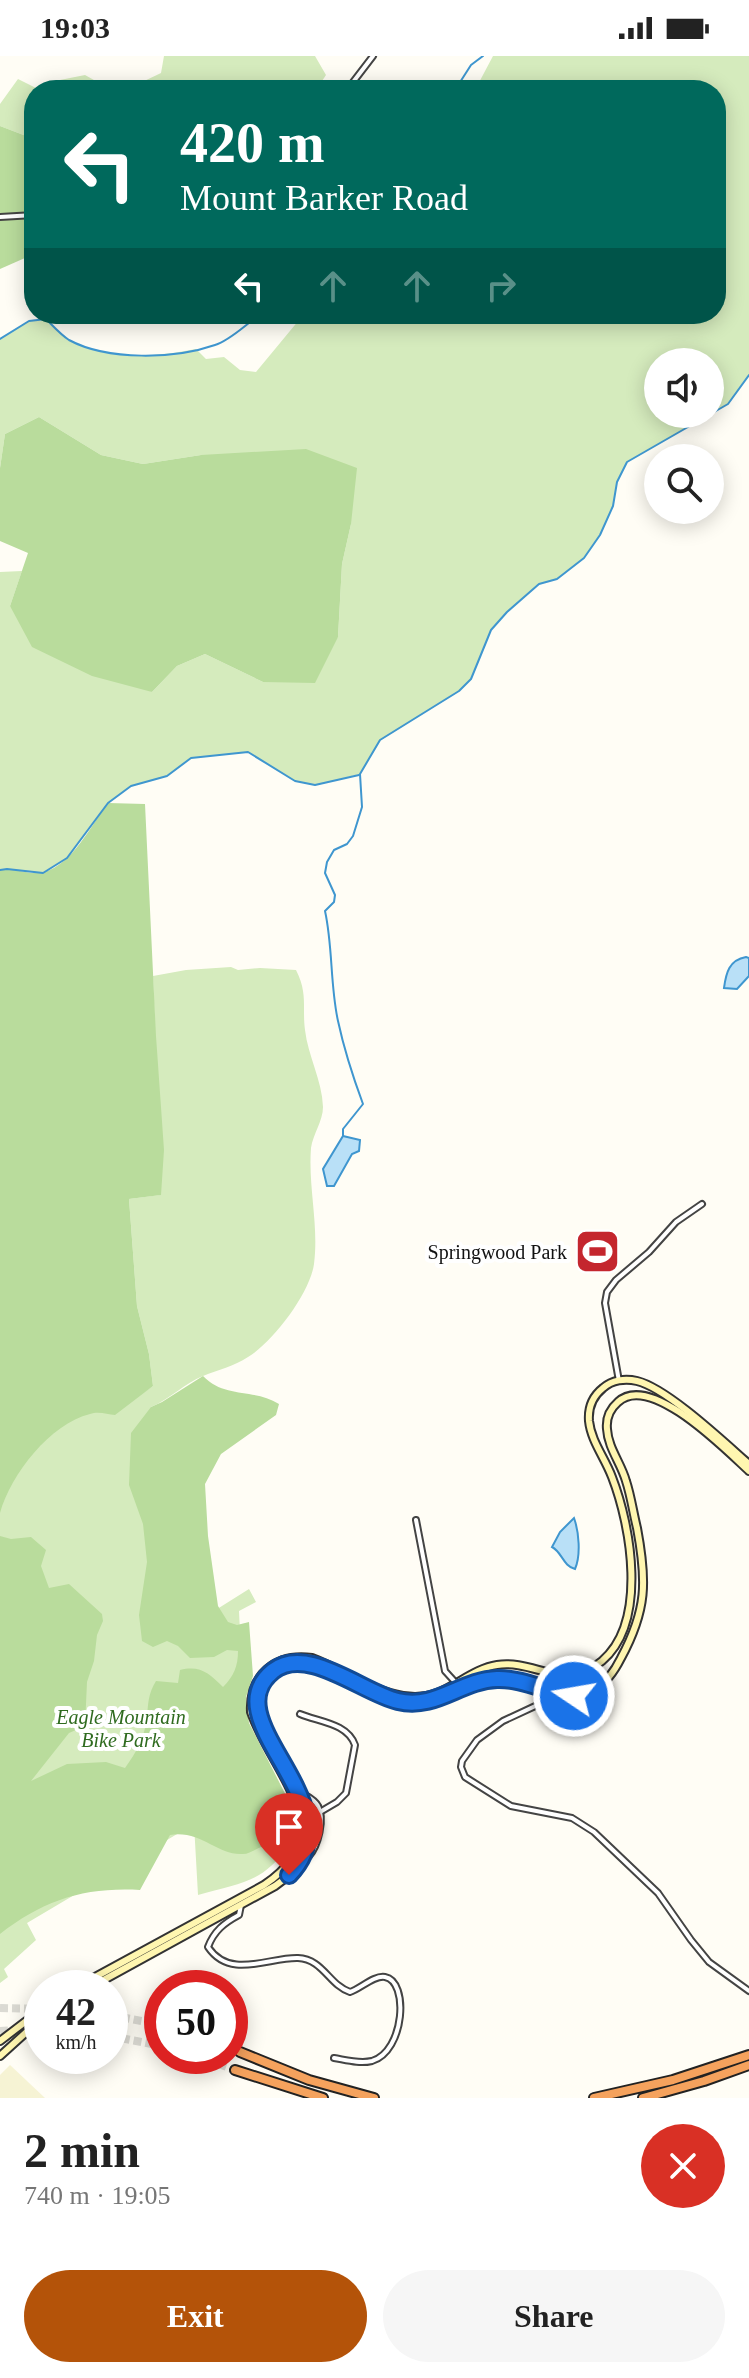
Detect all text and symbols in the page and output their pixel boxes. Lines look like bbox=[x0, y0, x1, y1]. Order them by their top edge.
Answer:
text: 19:03 bbox=[40, 11, 110, 44]
icon: left bbox=[48, 112, 152, 216]
text: 420 m bbox=[180, 112, 325, 174]
text: Mount Barker Road bbox=[180, 178, 468, 218]
icon: left bbox=[227, 264, 271, 308]
icon: ahead bbox=[311, 264, 355, 308]
icon: ahead bbox=[395, 264, 439, 308]
icon: right bbox=[479, 264, 523, 308]
map controls bbox=[644, 348, 724, 524]
button: sound bbox=[644, 348, 724, 428]
button: search bbox=[644, 444, 724, 524]
sports icon: Springwood Park bbox=[574, 1228, 622, 1276]
place label: Springwood Park bbox=[428, 1241, 567, 1264]
position arrow bbox=[532, 1654, 616, 1738]
park label: Eagle Mountain Bike Park bbox=[55, 1706, 186, 1751]
pin bbox=[255, 1793, 323, 1875]
icon: arrive bbox=[267, 1805, 311, 1849]
speed limit sign: 50 bbox=[144, 1970, 248, 2074]
text: 42 bbox=[56, 1989, 96, 2034]
text: km/h bbox=[55, 2031, 97, 2053]
text: 2 min bbox=[24, 2124, 140, 2177]
button: close bbox=[641, 2124, 725, 2208]
text: 740 m · 19:05 bbox=[24, 2181, 171, 2210]
button: Exit bbox=[24, 2270, 367, 2362]
button: Share bbox=[383, 2270, 725, 2362]

